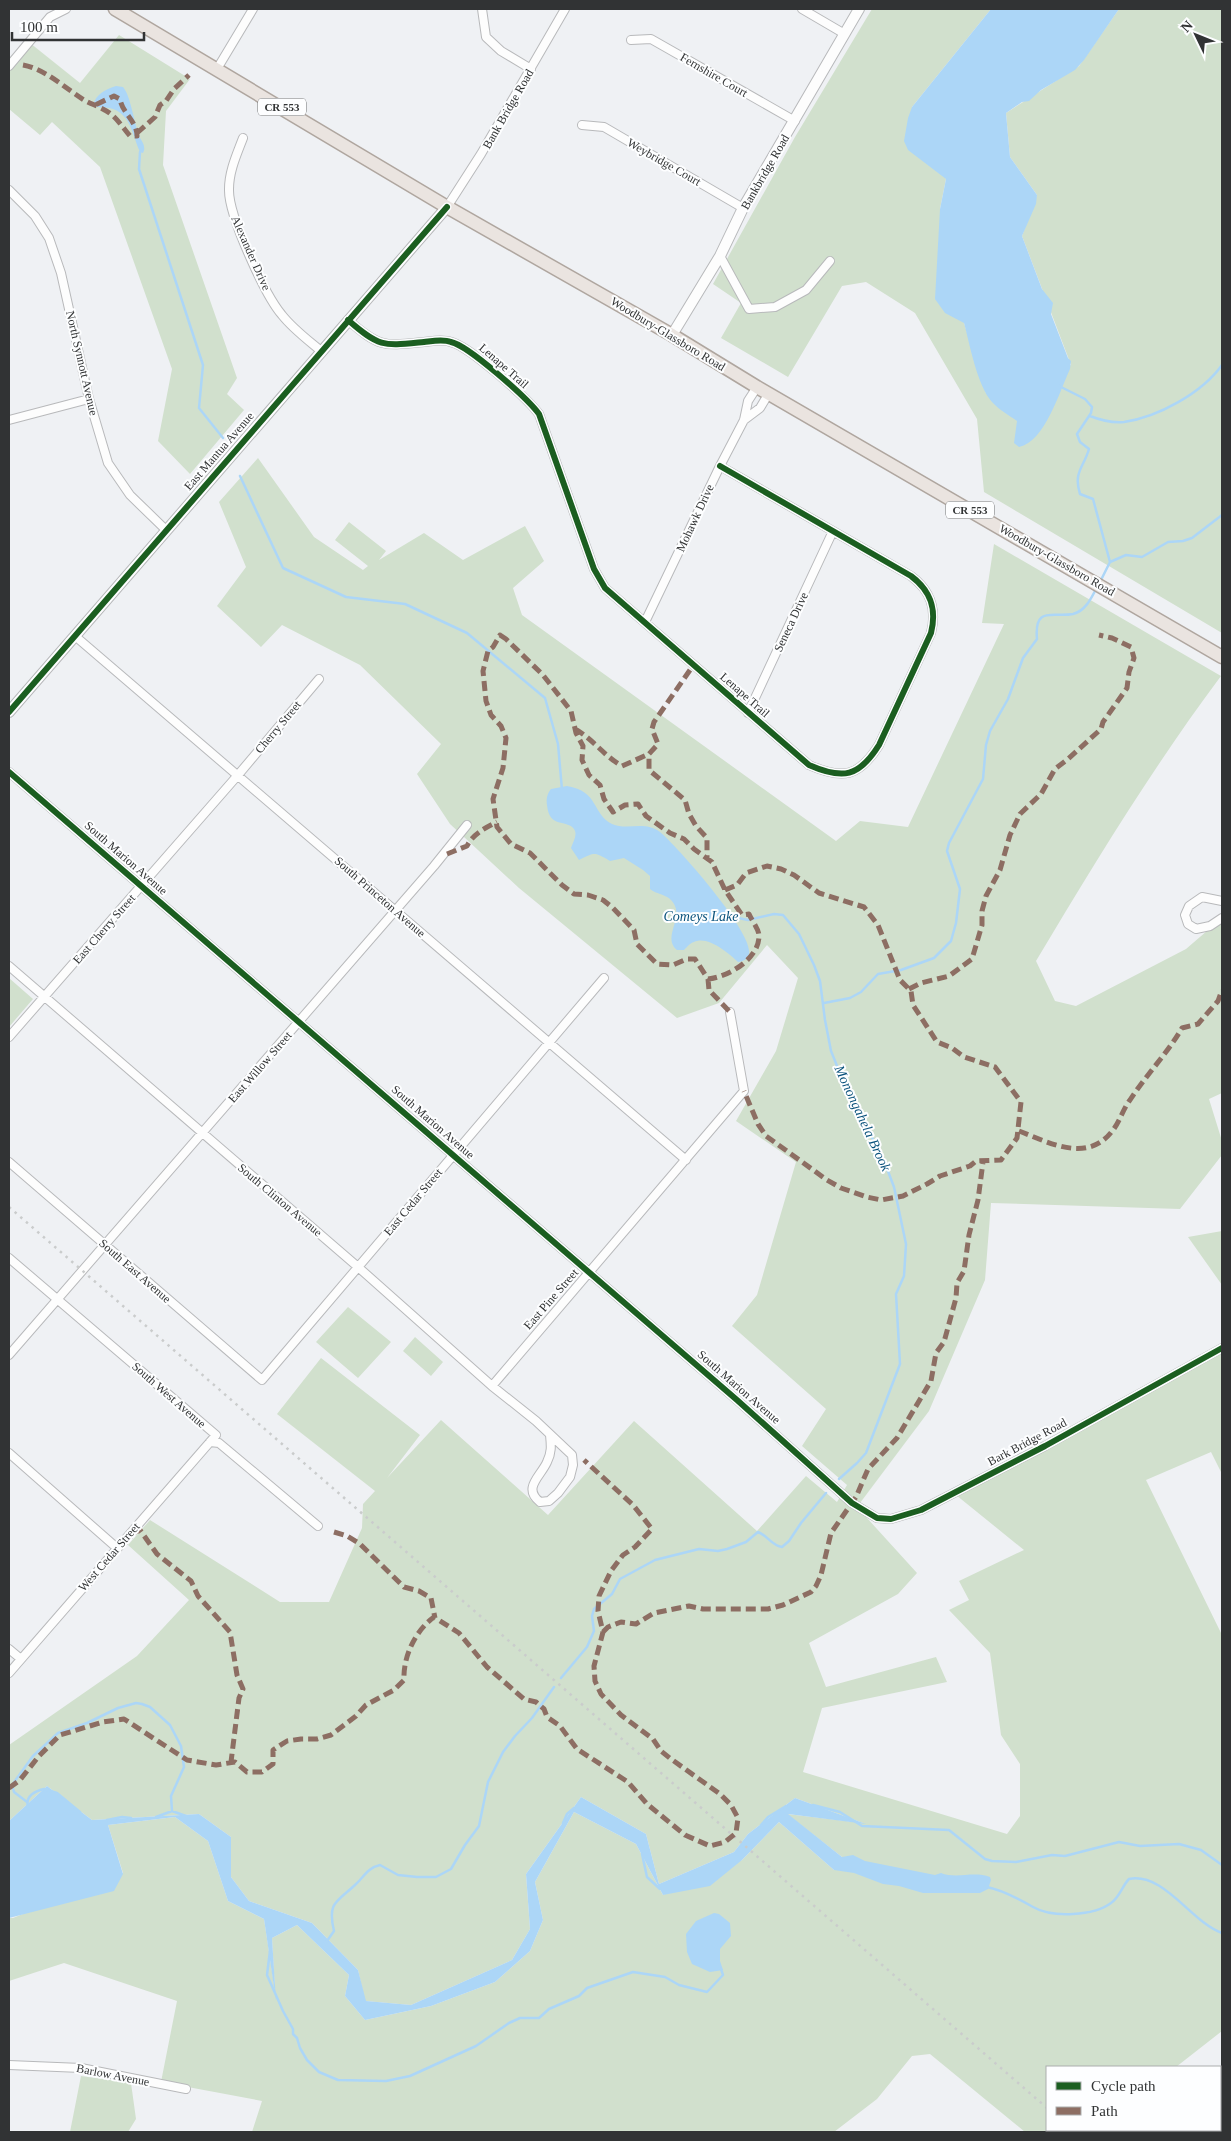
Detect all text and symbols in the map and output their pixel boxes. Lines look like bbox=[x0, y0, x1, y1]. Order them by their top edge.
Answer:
scale bar bbox=[12, 10, 145, 42]
north arrow bbox=[1171, 10, 1221, 60]
text: N bbox=[1178, 18, 1196, 35]
text: 100 m bbox=[20, 19, 58, 35]
street label: Fernshire Court bbox=[678, 50, 751, 100]
street label: Bank Bridge Road bbox=[480, 67, 536, 151]
road number: CR 553 bbox=[258, 98, 306, 115]
street label: Bankbridge Road bbox=[738, 132, 792, 212]
street label: Weybridge Court bbox=[625, 135, 704, 189]
street label: Alexander Drive bbox=[228, 213, 274, 293]
street label: Woodbury-Glassboro Road bbox=[608, 294, 728, 374]
street label: North Synnott Avenue bbox=[63, 309, 101, 417]
street label: Lenape Trail bbox=[476, 341, 532, 392]
street label: East Mantua Avenue bbox=[181, 409, 257, 493]
street label: Mohawk Drive bbox=[673, 482, 717, 554]
road number: CR 553 bbox=[946, 502, 994, 518]
street label: Woodbury-Glassboro Road bbox=[997, 521, 1117, 599]
street label: Seneca Drive bbox=[771, 590, 811, 654]
street label: Lenape Trail bbox=[717, 670, 773, 721]
street label: Cherry Street bbox=[252, 697, 304, 756]
street label: South Marion Avenue bbox=[82, 818, 170, 898]
street label: South Princeton Avenue bbox=[332, 854, 428, 940]
street label: East Cherry Street bbox=[70, 891, 139, 967]
water label: Comeys Lake bbox=[663, 909, 739, 924]
street label: East Willow Street bbox=[225, 1028, 295, 1106]
water label: Monongahela Brook bbox=[831, 1062, 894, 1174]
street label: South Marion Avenue bbox=[389, 1082, 477, 1162]
street label: South Clinton Avenue bbox=[235, 1161, 325, 1239]
street label: East Cedar Street bbox=[381, 1165, 446, 1238]
street label: South East Avenue bbox=[96, 1236, 174, 1306]
street label: East Pine Street bbox=[521, 1265, 582, 1332]
street label: South Marion Avenue bbox=[695, 1347, 783, 1427]
street label: South West Avenue bbox=[129, 1359, 209, 1431]
street label: Bark Bridge Road bbox=[985, 1415, 1069, 1469]
street label: West Cedar Street bbox=[75, 1519, 143, 1594]
street label: Barlow Avenue bbox=[75, 2061, 151, 2089]
legend bbox=[1046, 2066, 1221, 2131]
text: Cycle path bbox=[1091, 2078, 1156, 2094]
text: Path bbox=[1091, 2103, 1118, 2119]

